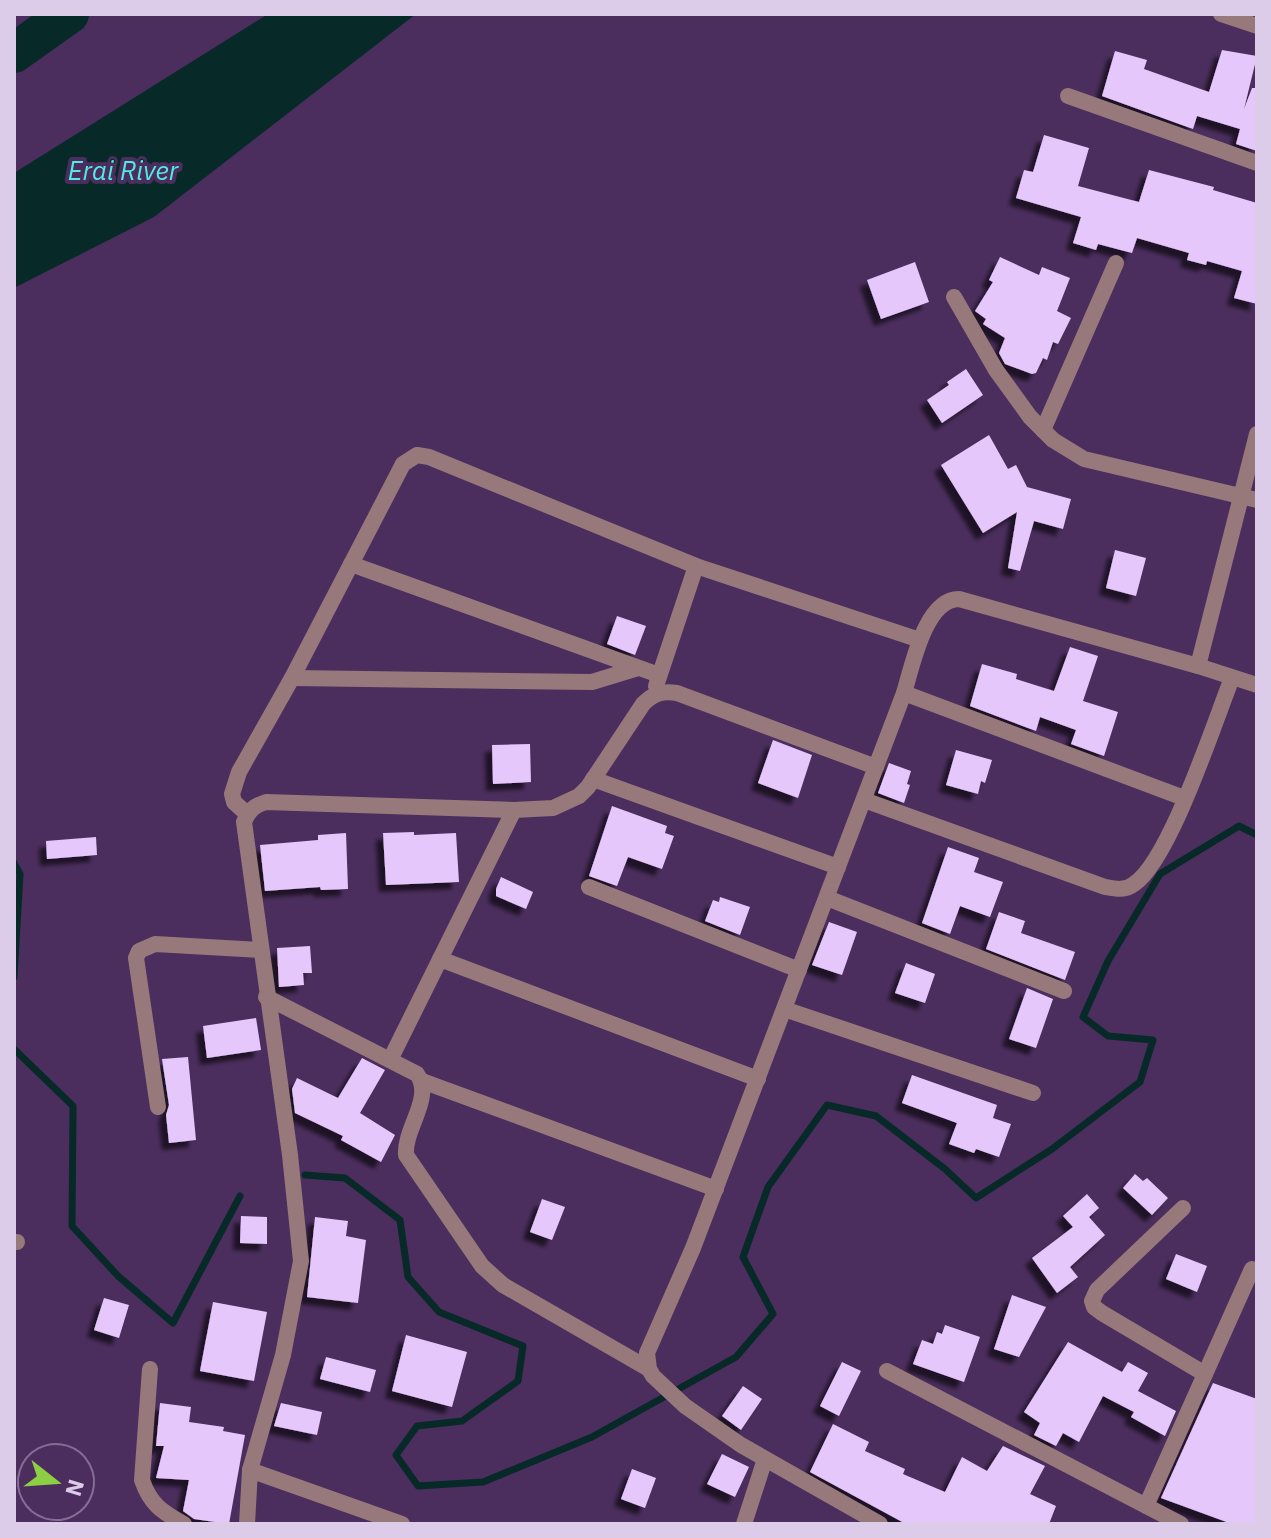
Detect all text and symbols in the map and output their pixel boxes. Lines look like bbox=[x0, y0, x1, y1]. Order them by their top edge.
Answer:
water label: Erai River bbox=[68, 153, 180, 187]
north arrow bbox=[16, 1442, 96, 1522]
text: N bbox=[59, 1476, 92, 1500]

